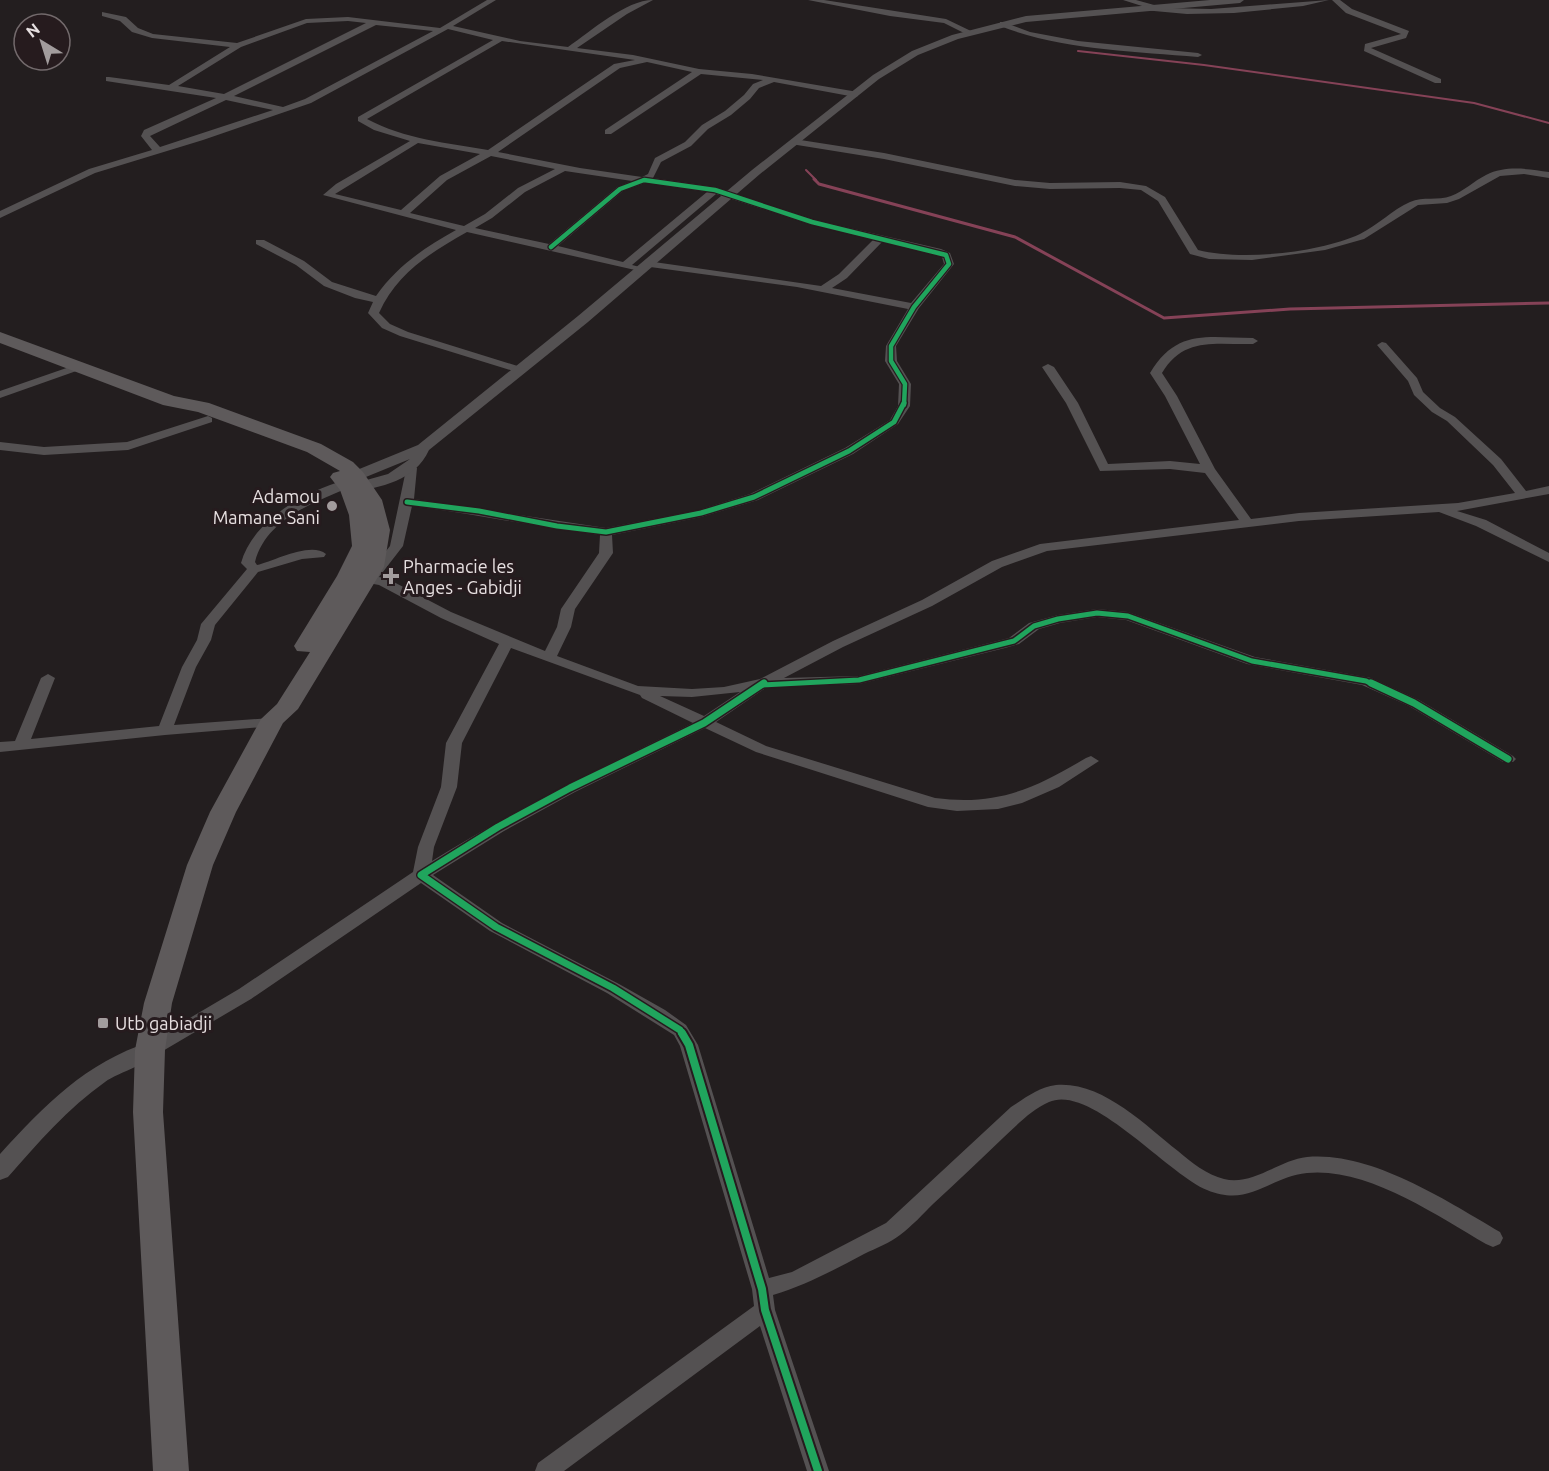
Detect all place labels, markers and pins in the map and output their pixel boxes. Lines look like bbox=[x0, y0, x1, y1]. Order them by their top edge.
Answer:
place label: Adamou Mamane Sani bbox=[213, 486, 320, 527]
marker: Adamou Mamane Sani bbox=[325, 499, 339, 513]
place label: Pharmacie les Anges - Gabidji bbox=[403, 556, 522, 597]
marker: Pharmacie les Anges - Gabidji bbox=[384, 569, 398, 583]
place label: Utb gabiadji bbox=[115, 1013, 212, 1033]
marker: Utb gabiadji bbox=[96, 1016, 110, 1030]

